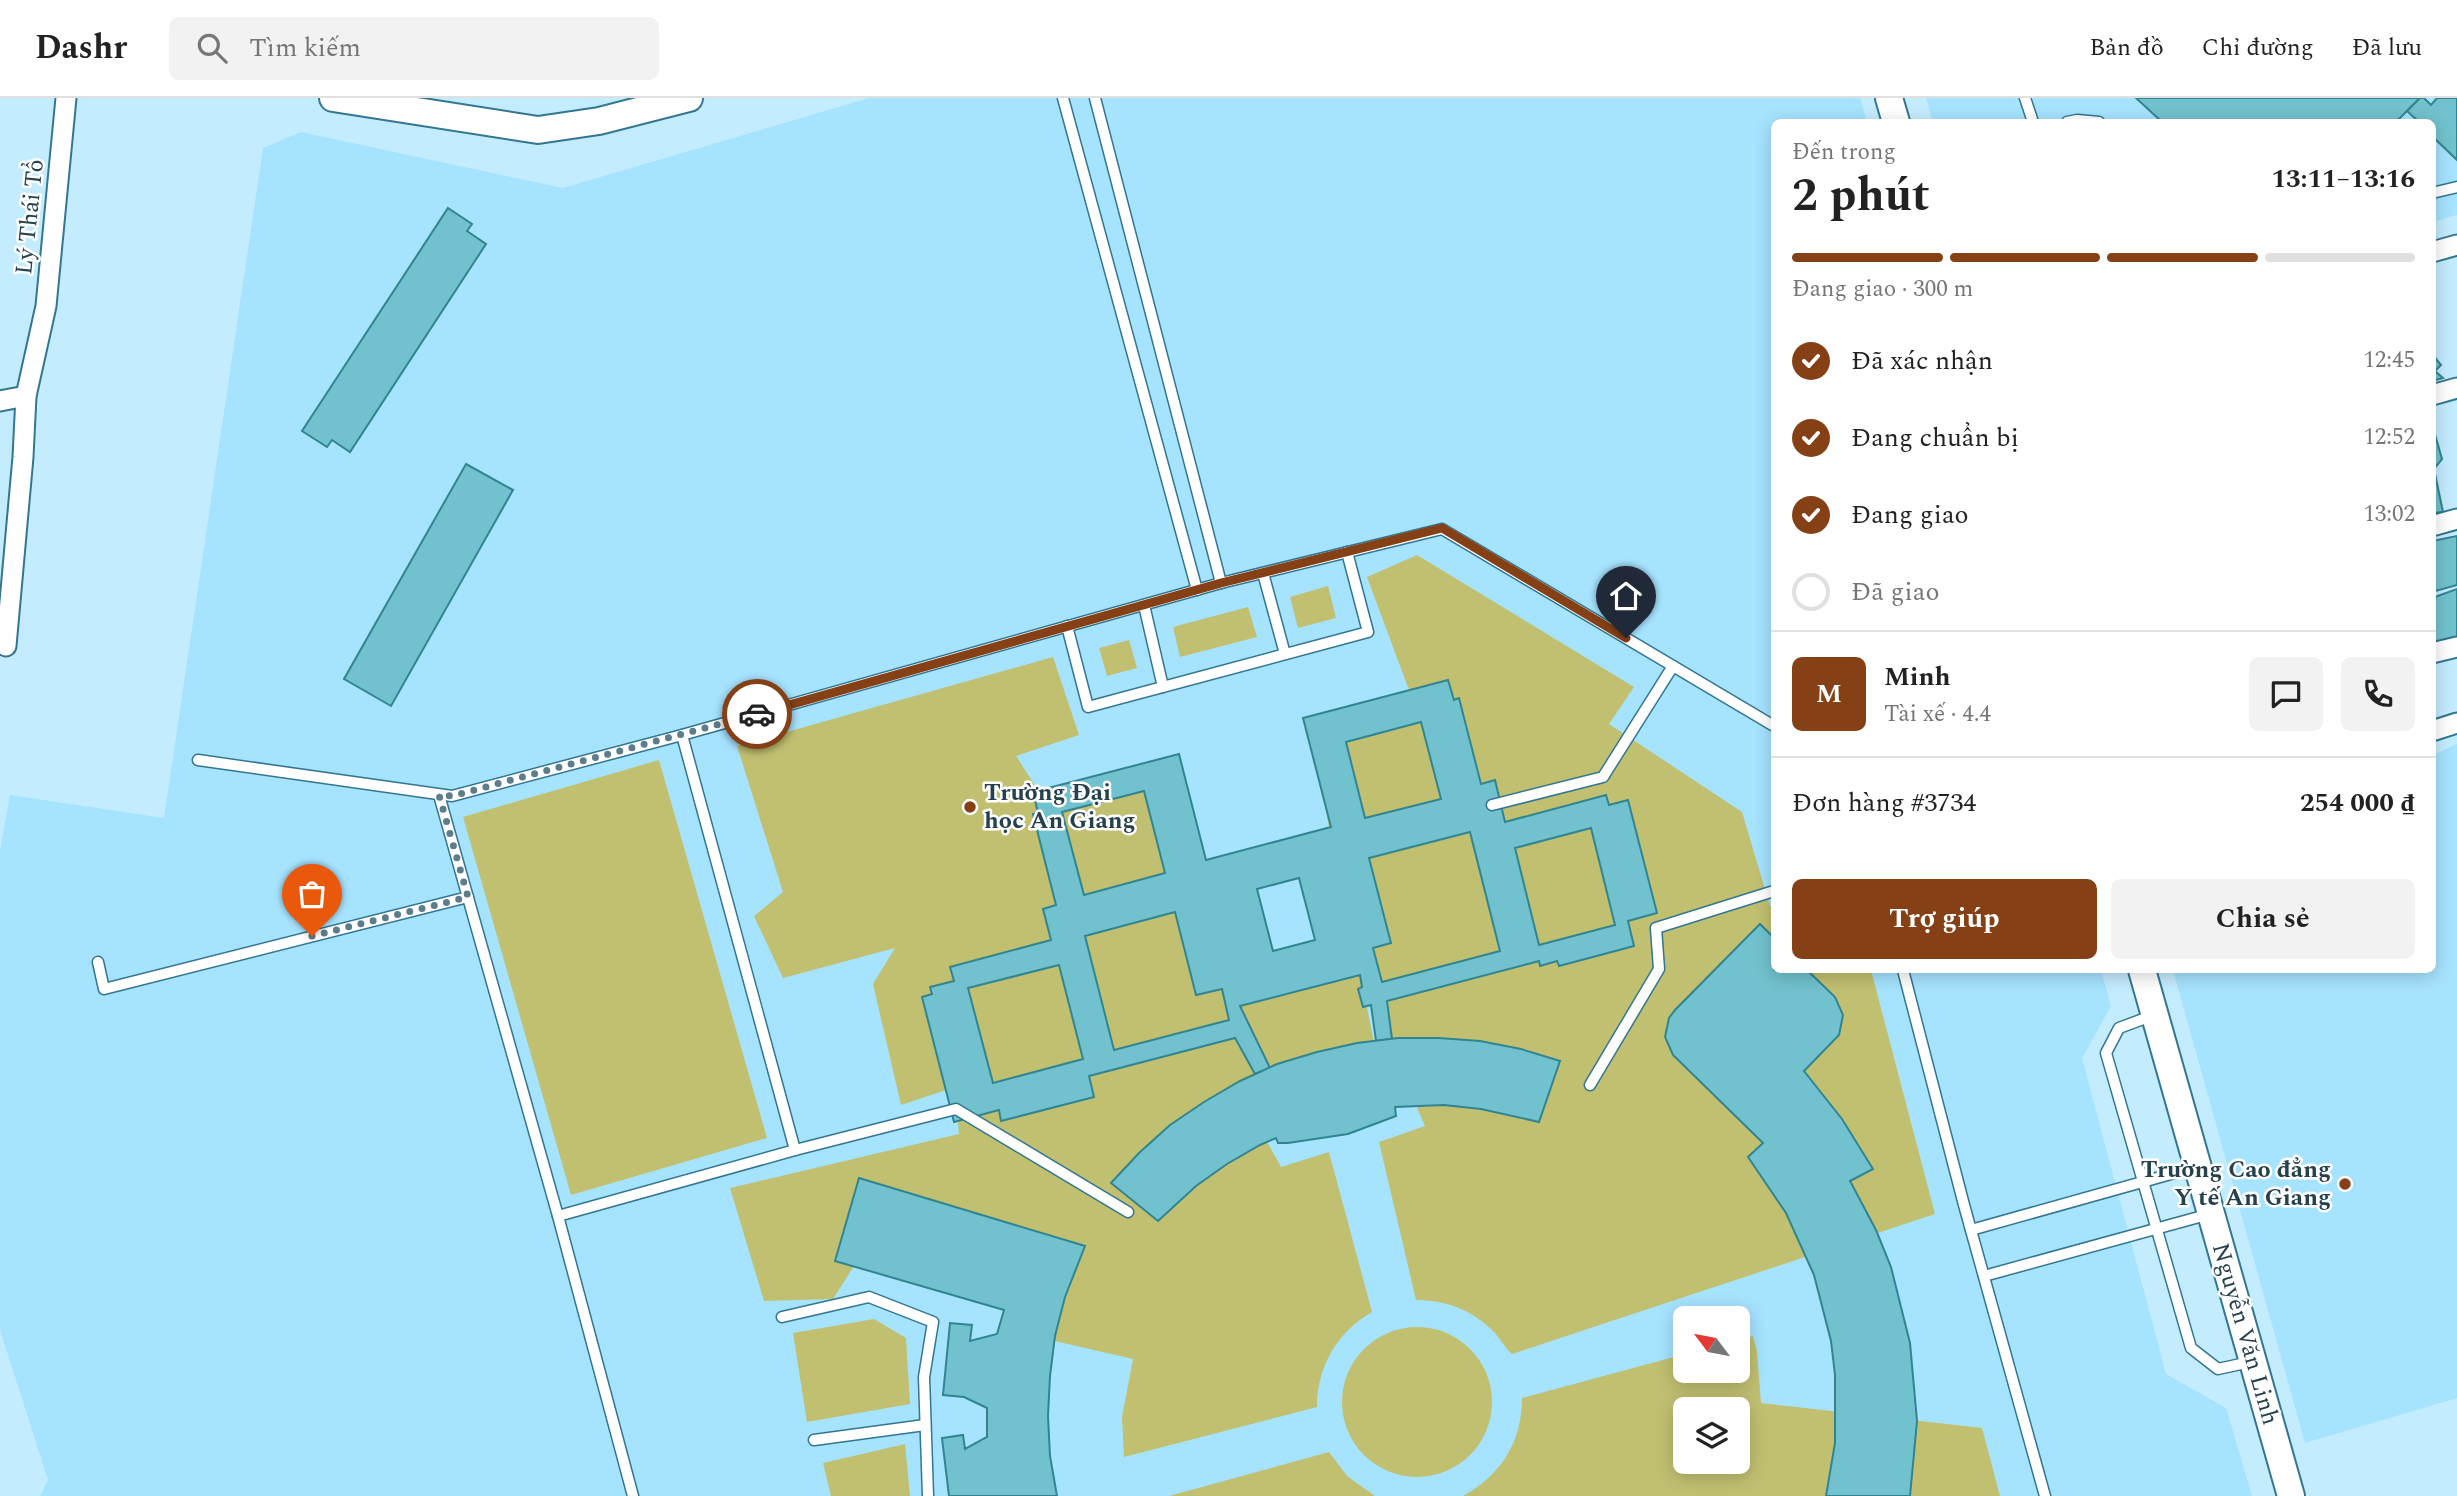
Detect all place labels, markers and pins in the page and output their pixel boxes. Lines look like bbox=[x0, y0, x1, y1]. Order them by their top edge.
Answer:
pin bbox=[1596, 566, 1656, 638]
place label: Trường Đại học An Giang bbox=[984, 775, 1136, 839]
marker: Trường Đại học An Giang bbox=[962, 799, 978, 815]
pin bbox=[282, 864, 342, 936]
place label: Trường Cao đẳng Y tế An Giang bbox=[2141, 1152, 2331, 1216]
marker: Trường Cao đẳng Y tế An Giang bbox=[2337, 1176, 2353, 1192]

